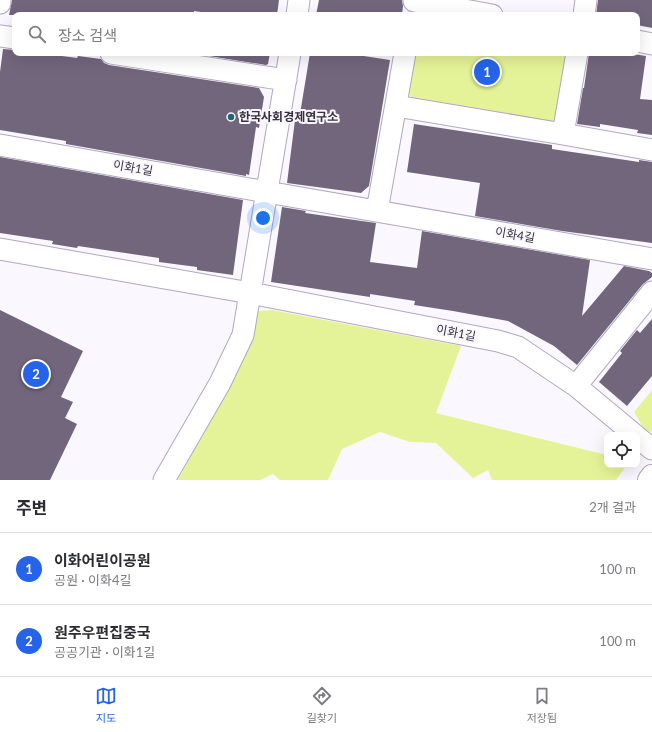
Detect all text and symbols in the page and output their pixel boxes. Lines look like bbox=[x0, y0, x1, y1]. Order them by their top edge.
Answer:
search box bbox=[12, 12, 640, 56]
icon: search bbox=[26, 23, 48, 45]
text: 장소 검색 bbox=[58, 26, 117, 44]
pin: 1 bbox=[474, 57, 500, 87]
place label: 한국사회경제연구소 bbox=[239, 109, 338, 124]
marker: 한국사회경제연구소 bbox=[226, 112, 236, 122]
street label: 이화1길 bbox=[112, 157, 154, 178]
your location bbox=[253, 208, 273, 228]
street label: 이화4길 bbox=[494, 224, 536, 245]
street label: 이화1길 bbox=[435, 321, 477, 344]
pin: 2 bbox=[23, 359, 49, 389]
map controls bbox=[604, 432, 640, 468]
button: locate bbox=[604, 432, 640, 468]
text: 주변 bbox=[16, 497, 47, 518]
text: 2개 결과 bbox=[589, 499, 636, 515]
text: 이화어린이공원 bbox=[54, 551, 151, 569]
text: 1 bbox=[25, 561, 33, 577]
text: 100 m bbox=[599, 561, 636, 577]
text: 공원 · 이화4길 bbox=[54, 572, 131, 588]
text: 원주우편집중국 bbox=[54, 623, 151, 641]
text: 2 bbox=[25, 633, 33, 649]
text: 100 m bbox=[599, 633, 636, 649]
text: 공공기관 · 이화1길 bbox=[54, 644, 155, 660]
tab: 지도 bbox=[95, 685, 117, 725]
tab: 길찾기 bbox=[307, 685, 337, 725]
tab: 저장됨 bbox=[527, 685, 557, 725]

